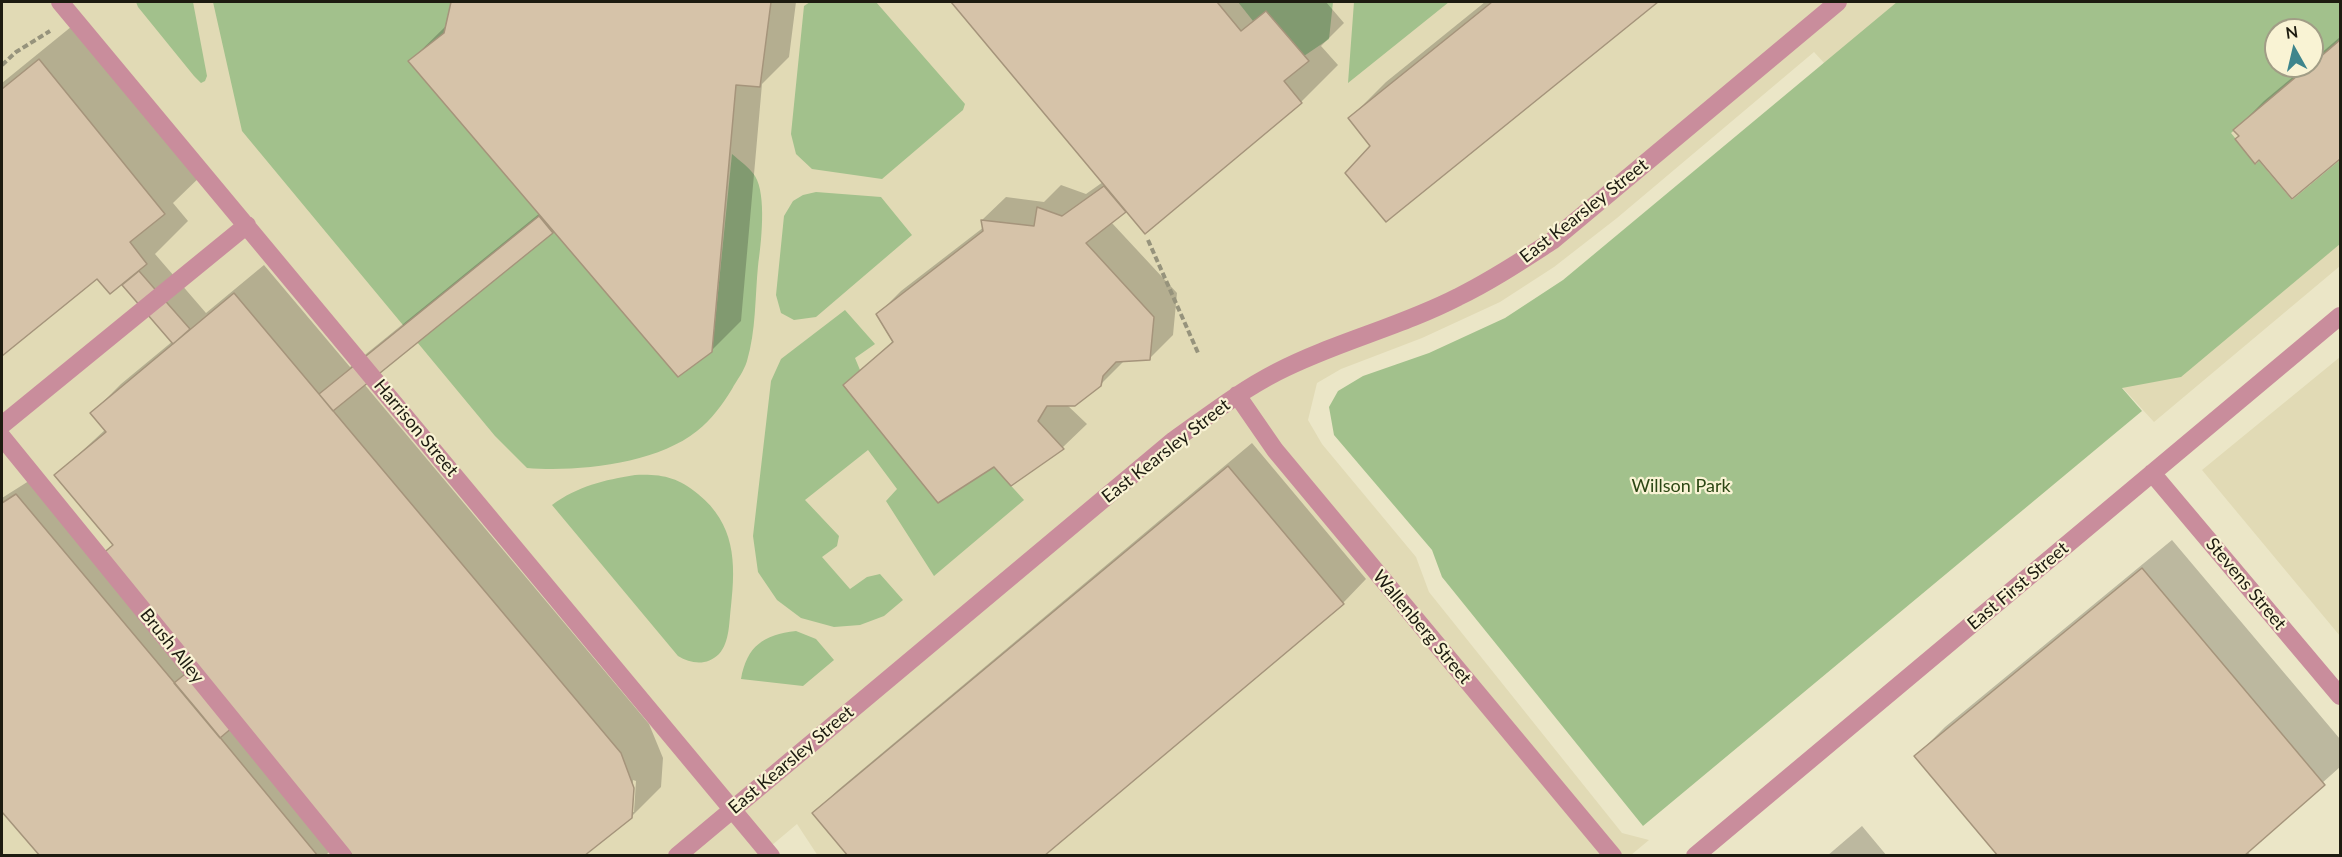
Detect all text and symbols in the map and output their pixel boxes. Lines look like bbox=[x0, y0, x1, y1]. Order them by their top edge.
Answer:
north arrow bbox=[2264, 18, 2324, 78]
text: N bbox=[2284, 21, 2299, 42]
street label: East Kearsley Street bbox=[1516, 154, 1652, 268]
street label: Harrison Street bbox=[369, 375, 463, 481]
street label: East Kearsley Street bbox=[1098, 394, 1234, 508]
park label: Willson Park bbox=[1631, 475, 1731, 497]
street label: Stevens Street bbox=[2201, 534, 2291, 634]
street label: East First Street bbox=[1963, 537, 2073, 635]
street label: Wallenberg Street bbox=[1368, 566, 1476, 688]
street label: Brush Alley bbox=[135, 604, 209, 688]
street label: East Kearsley Street bbox=[724, 701, 858, 819]

